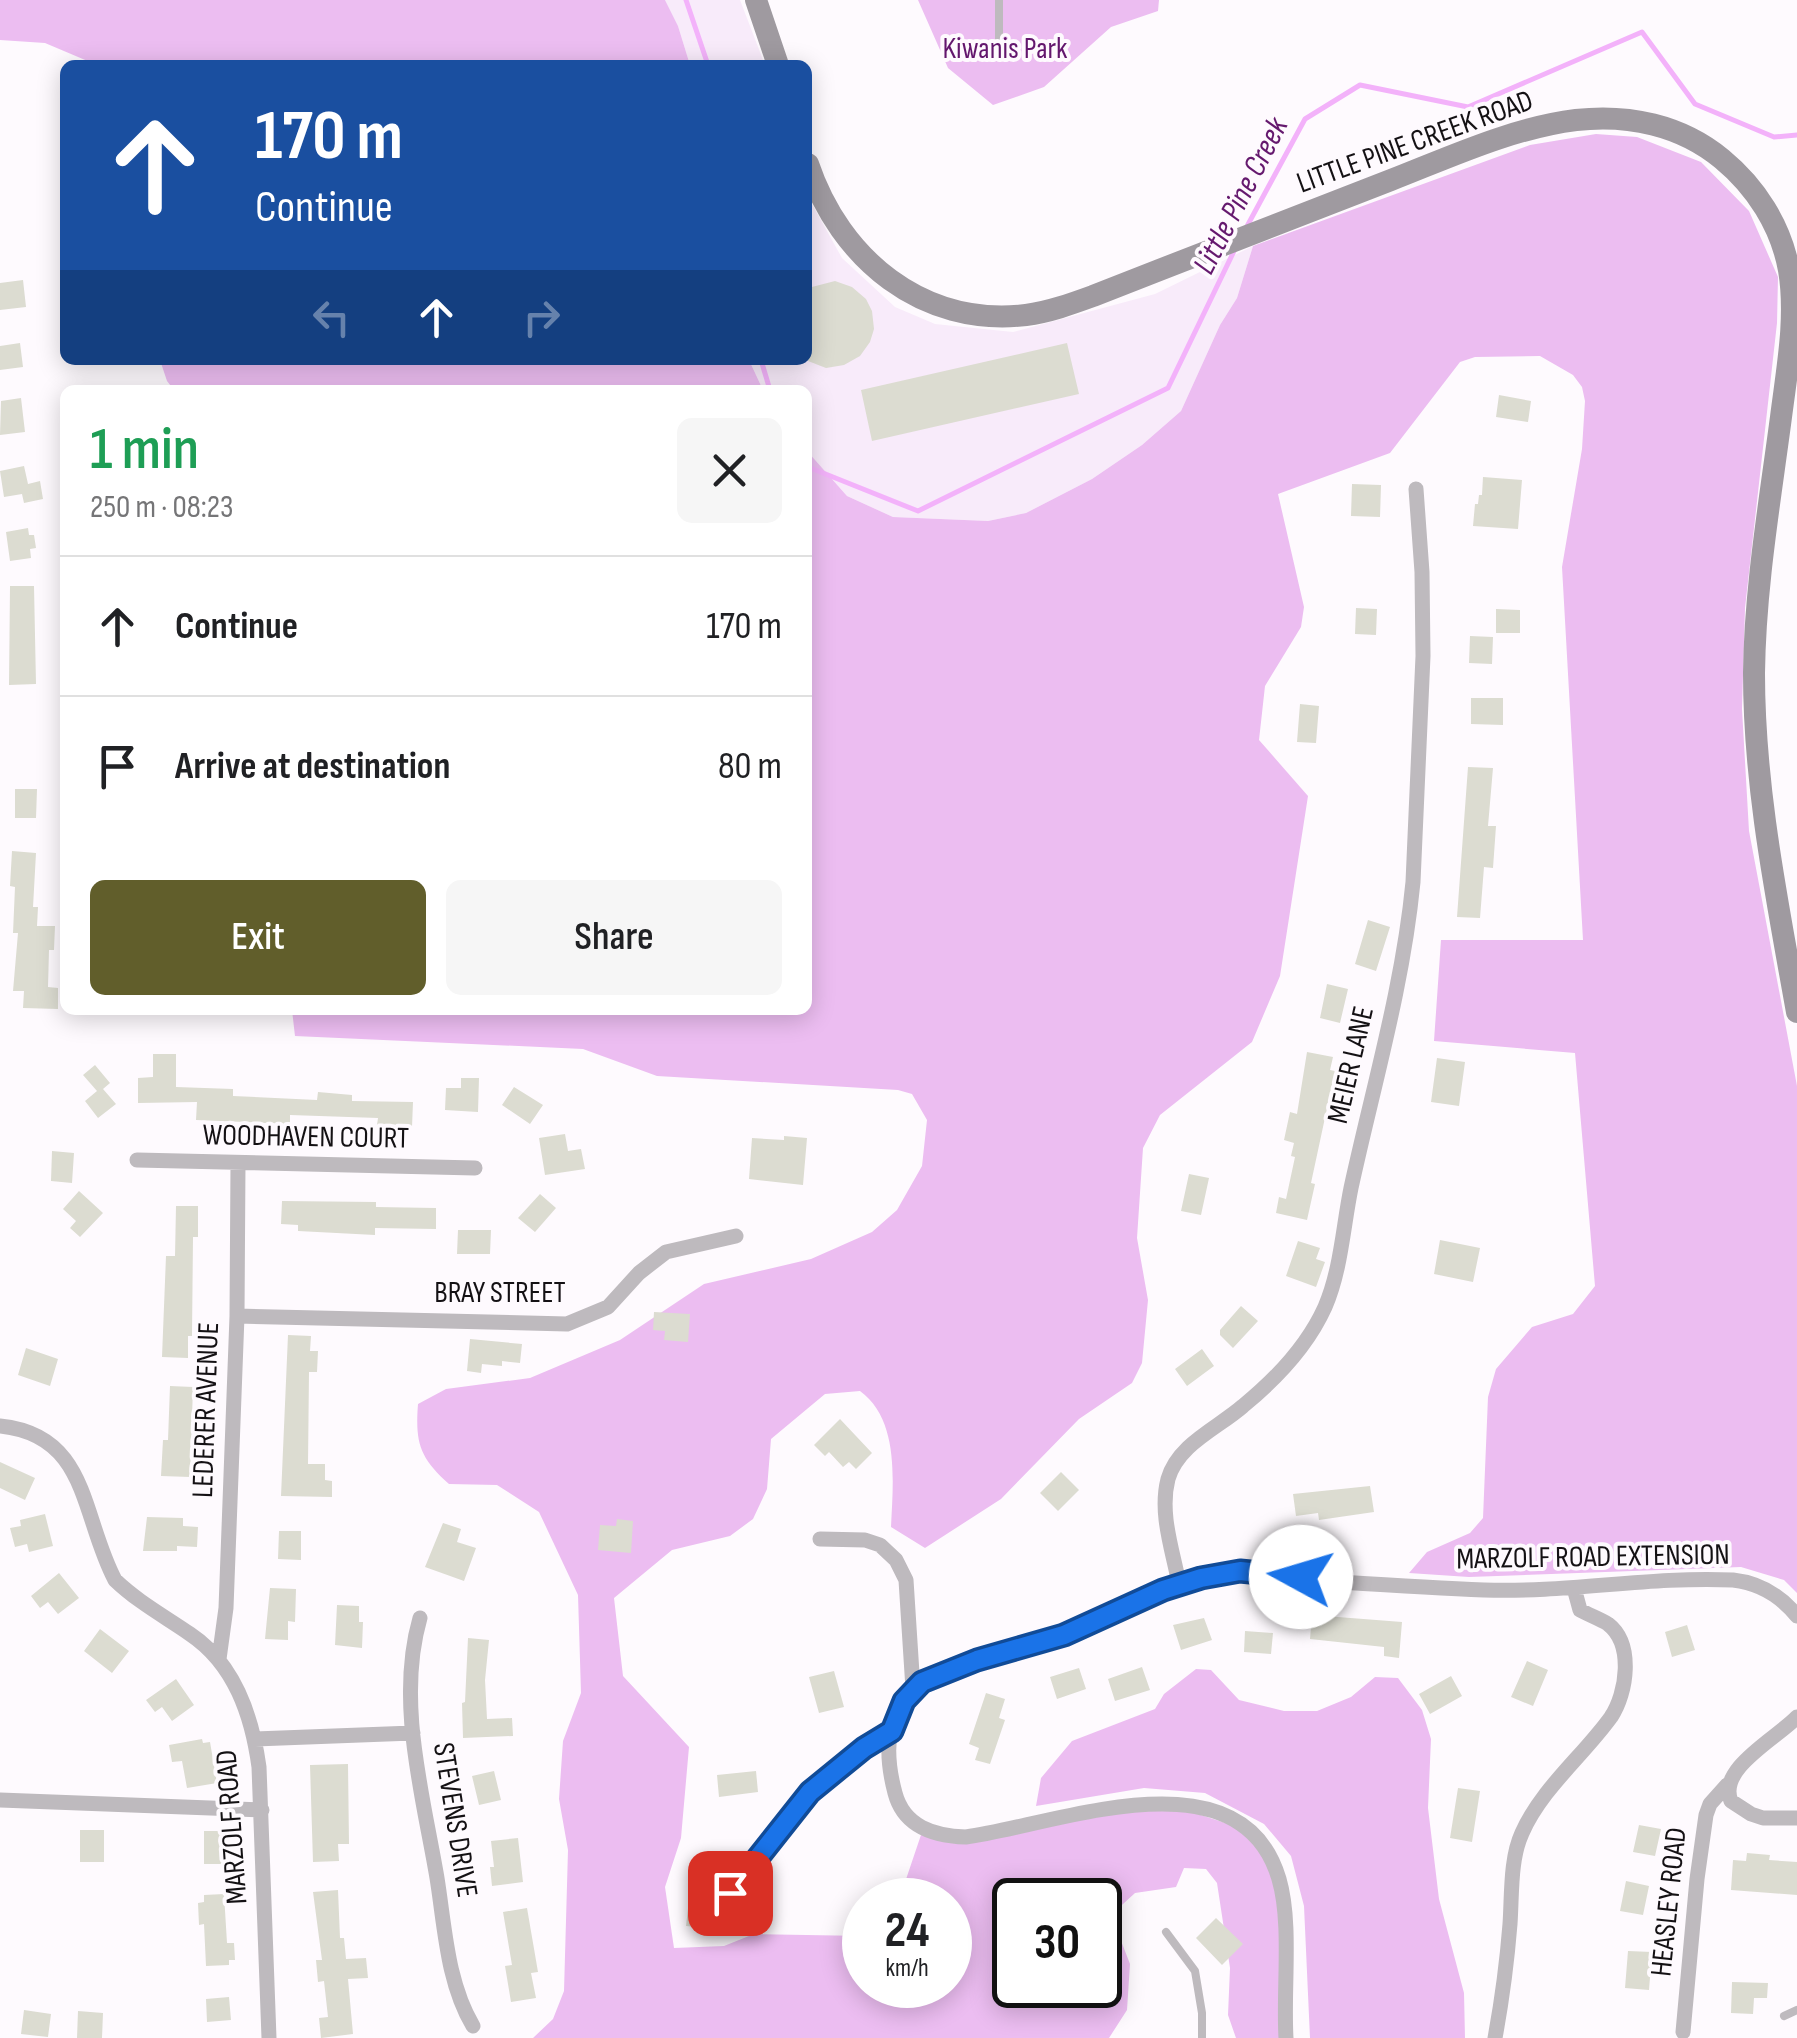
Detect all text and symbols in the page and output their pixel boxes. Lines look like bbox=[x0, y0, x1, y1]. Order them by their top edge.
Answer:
park label: Kiwanis Park bbox=[942, 31, 1068, 67]
street label: LITTLE PINE CREEK ROAD bbox=[1292, 83, 1538, 201]
text: 170 m bbox=[255, 95, 403, 179]
icon: ahead bbox=[90, 100, 220, 230]
water label: Little Pine Creek bbox=[1185, 110, 1298, 281]
text: Continue bbox=[255, 180, 393, 235]
icon: left bbox=[304, 290, 359, 345]
icon: ahead bbox=[409, 290, 464, 345]
icon: right bbox=[514, 290, 569, 345]
text: 1 min bbox=[90, 414, 199, 486]
button: close bbox=[677, 418, 782, 523]
text: 250 m · 08:23 bbox=[90, 488, 233, 527]
icon: ahead bbox=[90, 599, 145, 654]
text: Continue bbox=[175, 604, 298, 649]
text: 170 m bbox=[706, 604, 782, 649]
icon: arrive bbox=[90, 739, 145, 794]
text: Arrive at destination bbox=[175, 744, 450, 789]
text: 80 m bbox=[718, 744, 782, 789]
button: Exit bbox=[90, 880, 426, 995]
button: Share bbox=[446, 880, 782, 995]
street label: MEIER LANE bbox=[1320, 1003, 1382, 1127]
street label: WOODHAVEN COURT bbox=[202, 1117, 410, 1157]
street label: BRAY STREET bbox=[434, 1275, 566, 1311]
street label: LEDERER AVENUE bbox=[185, 1322, 227, 1498]
position arrow bbox=[1249, 1525, 1353, 1629]
street label: MARZOLF ROAD EXTENSION bbox=[1456, 1537, 1730, 1577]
street label: STEVENS DRIVE bbox=[425, 1740, 485, 1900]
street label: MARZOLF ROAD bbox=[209, 1749, 255, 1905]
street label: HEASLEY ROAD bbox=[1643, 1826, 1695, 1978]
pin bbox=[688, 1851, 773, 1936]
icon: arrive bbox=[703, 1866, 758, 1921]
speed limit sign: 30 bbox=[992, 1878, 1122, 2008]
text: 24 bbox=[885, 1901, 929, 1961]
text: km/h bbox=[885, 1953, 929, 1984]

